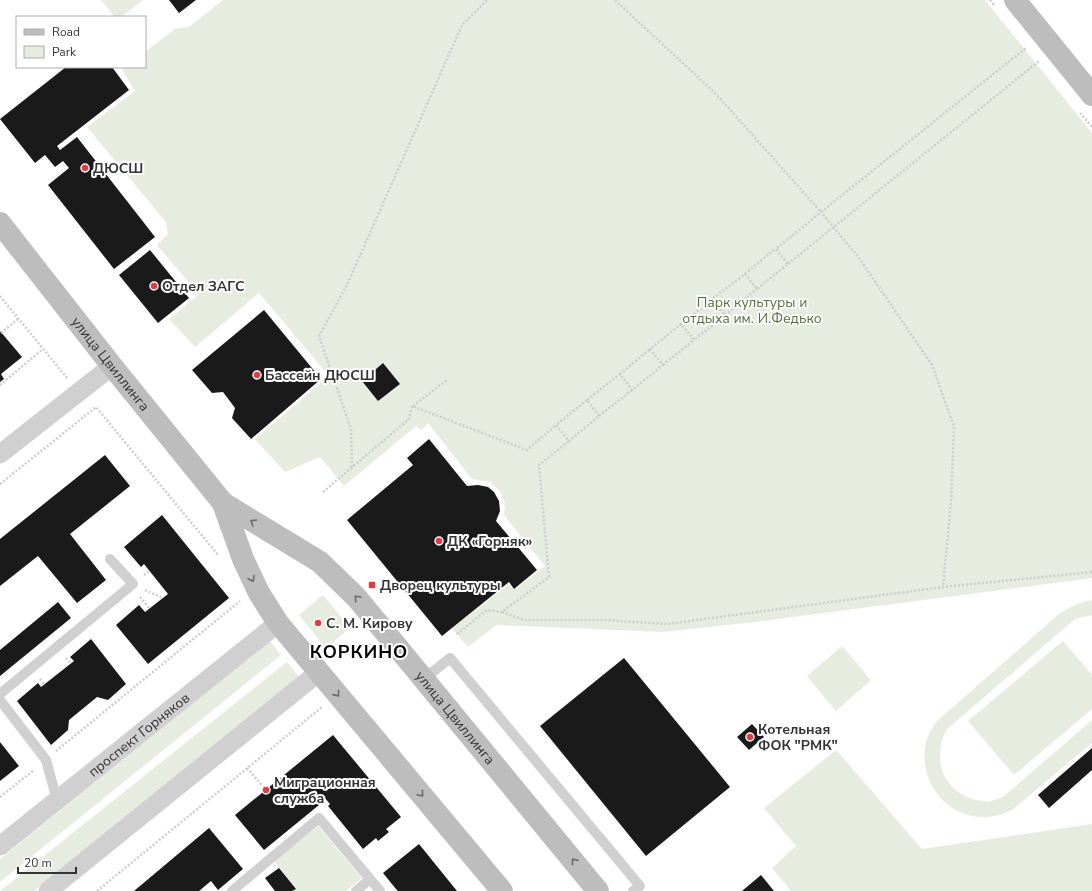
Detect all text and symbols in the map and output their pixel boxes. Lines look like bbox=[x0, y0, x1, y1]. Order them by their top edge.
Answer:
legend bbox=[16, 16, 146, 68]
text: Road bbox=[52, 24, 80, 40]
text: Park bbox=[52, 44, 77, 60]
place label: ДЮСШ bbox=[93, 159, 143, 178]
marker: ДЮСШ bbox=[80, 163, 90, 173]
place label: Отдел ЗАГС bbox=[162, 277, 245, 296]
marker: Отдел ЗАГС bbox=[149, 281, 159, 291]
park label: Парк культуры и отдыха им. И.Федько bbox=[682, 293, 822, 328]
street label: улица Цвиллинга bbox=[67, 313, 154, 415]
place label: Бассейн ДЮСШ bbox=[265, 366, 375, 385]
marker: Бассейн ДЮСШ bbox=[252, 370, 262, 380]
one-way arrow bbox=[250, 519, 257, 526]
place label: ДК «Горняк» bbox=[447, 532, 533, 551]
marker: ДК «Горняк» bbox=[434, 536, 444, 546]
one-way arrow bbox=[247, 575, 255, 582]
place label: Дворец культуры bbox=[380, 576, 501, 595]
marker: Дворец культуры bbox=[367, 580, 377, 590]
one-way arrow bbox=[355, 596, 362, 603]
place label: С. М. Кирову bbox=[326, 614, 413, 633]
marker: С. М. Кирову bbox=[313, 618, 323, 628]
district label: КОРКИНО bbox=[310, 640, 408, 664]
street label: улица Цвиллинга bbox=[411, 667, 499, 769]
street label: проспект Горняков bbox=[84, 688, 194, 782]
one-way arrow bbox=[333, 690, 340, 697]
place label: Котельная ФОК "РМК" bbox=[758, 720, 838, 755]
marker: Котельная ФОК "РМК" bbox=[745, 732, 755, 742]
place label: Миграционная служба bbox=[274, 773, 376, 808]
marker: Миграционная служба bbox=[261, 785, 271, 795]
one-way arrow bbox=[416, 789, 423, 796]
scale bar bbox=[18, 849, 76, 875]
text: 20 m bbox=[24, 855, 52, 871]
one-way arrow bbox=[571, 858, 578, 865]

